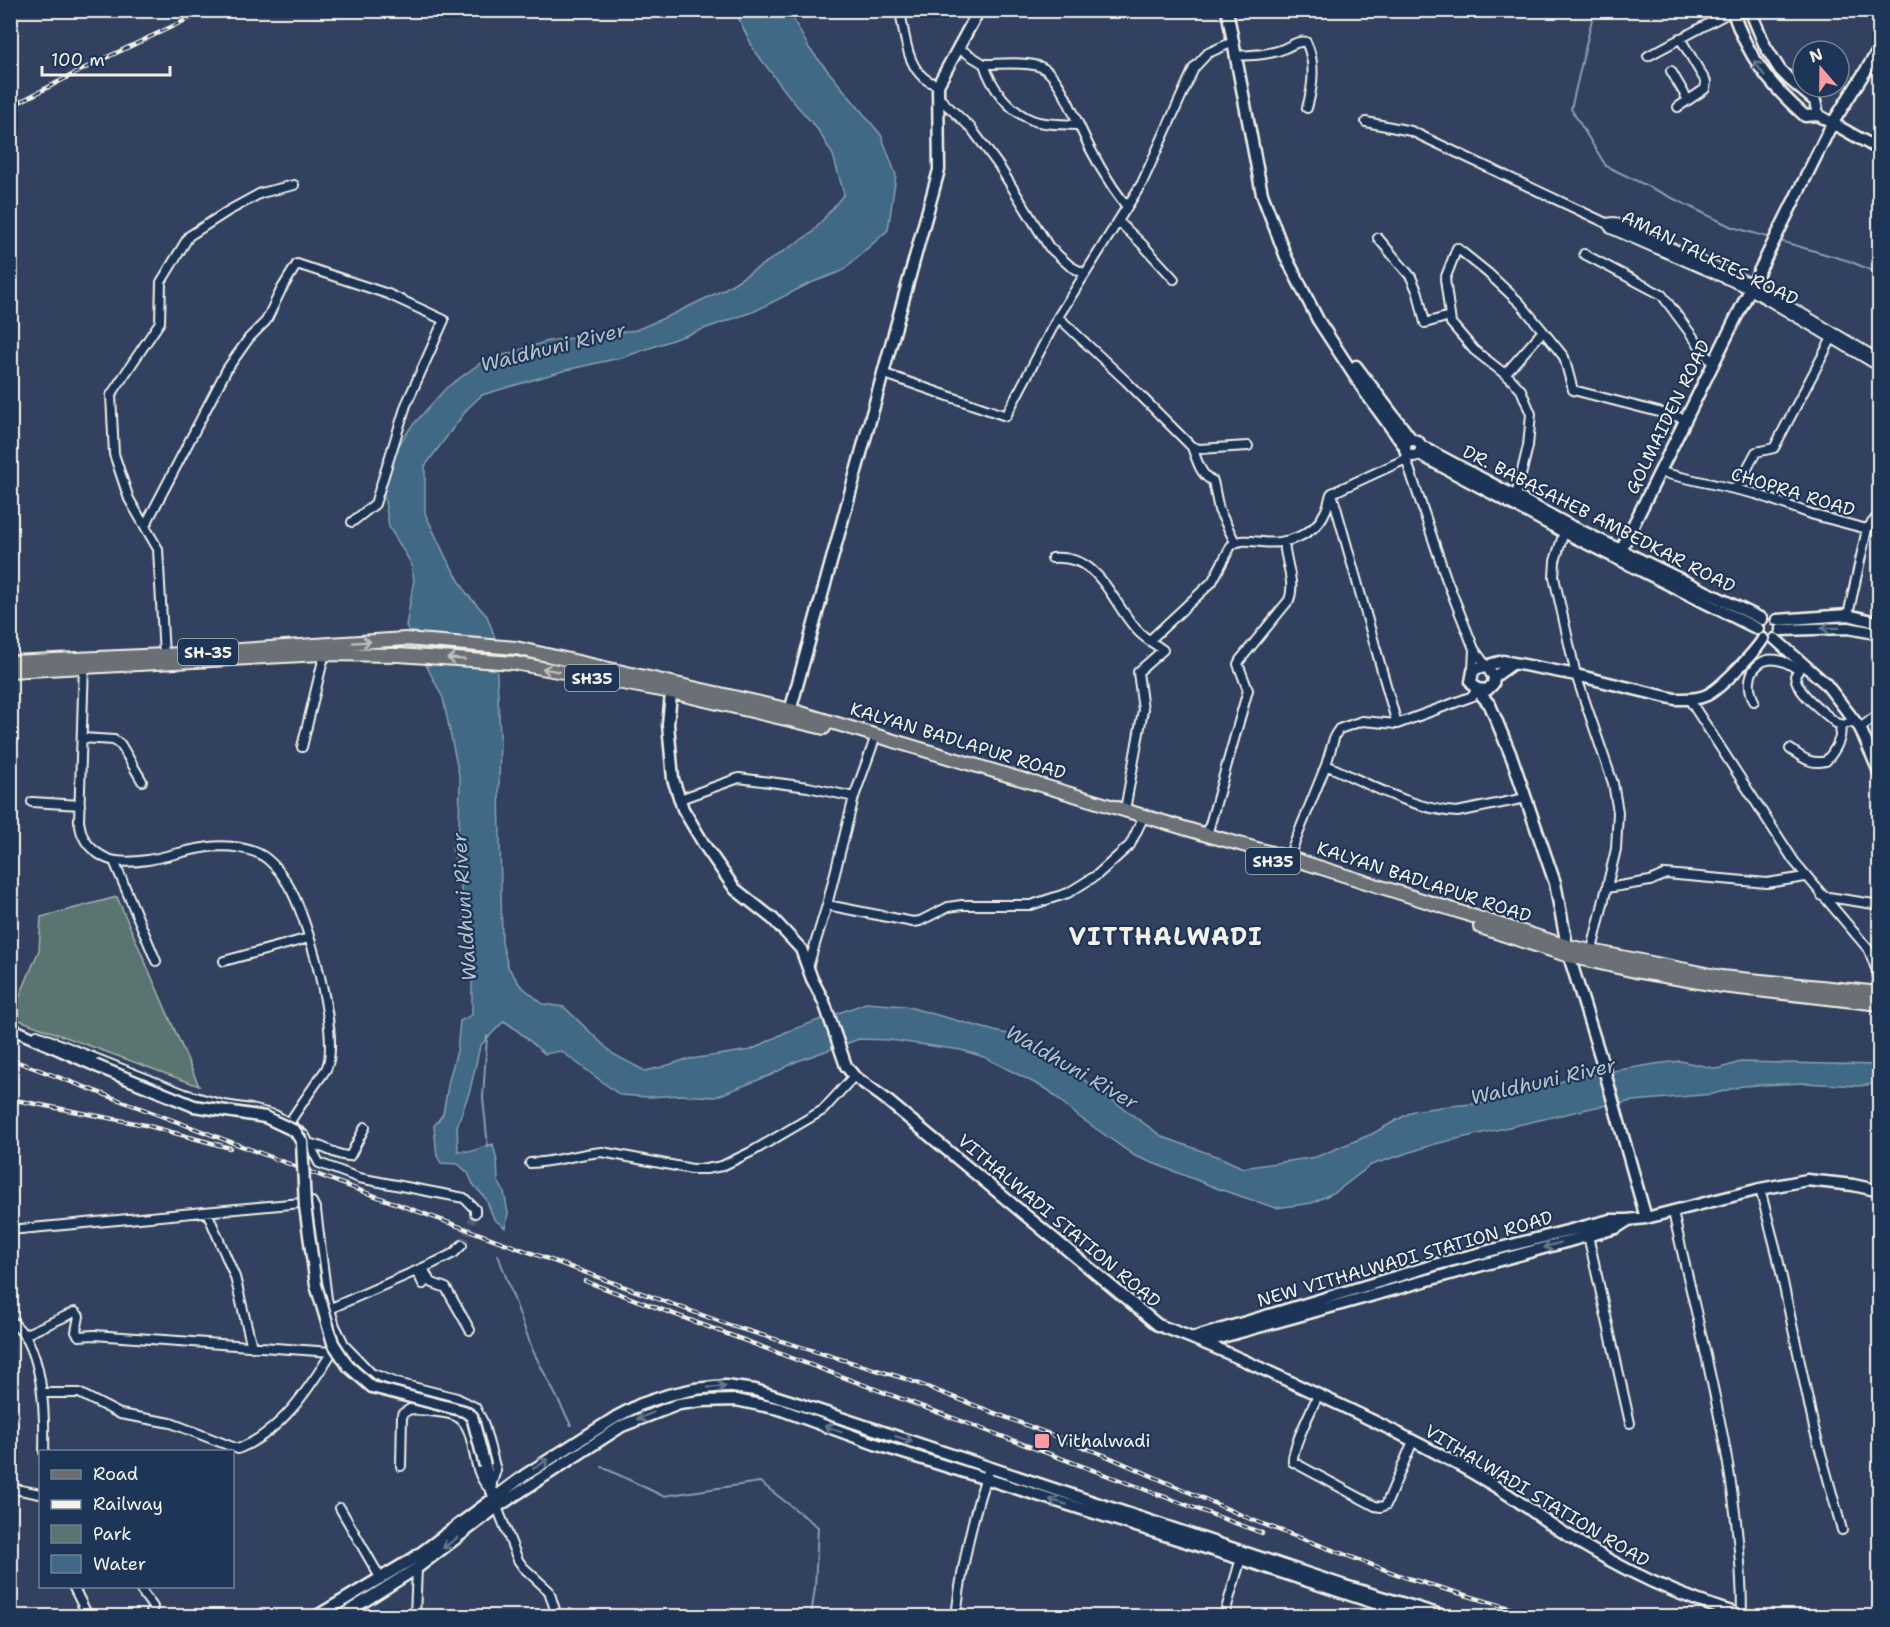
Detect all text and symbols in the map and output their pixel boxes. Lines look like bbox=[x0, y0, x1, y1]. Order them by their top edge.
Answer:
scale bar bbox=[42, 39, 170, 77]
north arrow bbox=[1791, 39, 1851, 99]
text: N bbox=[1806, 43, 1826, 67]
text: 100 m bbox=[51, 48, 105, 72]
one-way arrow bbox=[1753, 60, 1765, 76]
street label: AMAN TALKIES ROAD bbox=[1618, 205, 1802, 311]
water label: Waldhuni River bbox=[478, 316, 629, 378]
street label: GOLMAIDEN ROAD bbox=[1620, 336, 1716, 498]
street label: DR. BABASAHEB AMBEDKAR ROAD bbox=[1459, 440, 1740, 599]
street label: CHOPRA ROAD bbox=[1728, 462, 1858, 522]
one-way arrow bbox=[1821, 623, 1841, 634]
one-way arrow bbox=[352, 636, 372, 647]
road number: SH-35 bbox=[178, 639, 238, 665]
one-way arrow bbox=[446, 653, 466, 664]
one-way arrow bbox=[542, 664, 562, 675]
road number: SH35 bbox=[565, 665, 619, 691]
street label: KALYAN BADLAPUR ROAD bbox=[847, 697, 1069, 785]
water label: Waldhuni River bbox=[446, 831, 482, 982]
street label: KALYAN BADLAPUR ROAD bbox=[1314, 836, 1535, 928]
road number: SH35 bbox=[1246, 848, 1300, 874]
district label: VITTHALWADI bbox=[1069, 921, 1263, 953]
water label: Waldhuni River bbox=[1001, 1019, 1143, 1116]
water label: Waldhuni River bbox=[1468, 1051, 1619, 1110]
street label: VITHALWADI STATION ROAD bbox=[952, 1129, 1166, 1313]
street label: NEW VITHALWADI STATION ROAD bbox=[1254, 1205, 1556, 1313]
one-way arrow bbox=[1543, 1240, 1562, 1251]
one-way arrow bbox=[707, 1381, 727, 1392]
one-way arrow bbox=[636, 1411, 654, 1422]
street label: VITHALWADI STATION ROAD bbox=[1420, 1419, 1654, 1573]
one-way arrow bbox=[824, 1422, 843, 1433]
place label: Vithalwadi bbox=[1056, 1429, 1151, 1453]
marker: Vithalwadi bbox=[1033, 1432, 1051, 1450]
one-way arrow bbox=[894, 1435, 913, 1446]
legend bbox=[39, 1450, 234, 1588]
one-way arrow bbox=[532, 1458, 549, 1470]
text: Road bbox=[93, 1462, 138, 1486]
text: Railway bbox=[93, 1492, 163, 1516]
one-way arrow bbox=[1049, 1496, 1068, 1507]
text: Park bbox=[93, 1522, 132, 1546]
one-way arrow bbox=[443, 1536, 459, 1549]
text: Water bbox=[93, 1552, 146, 1576]

